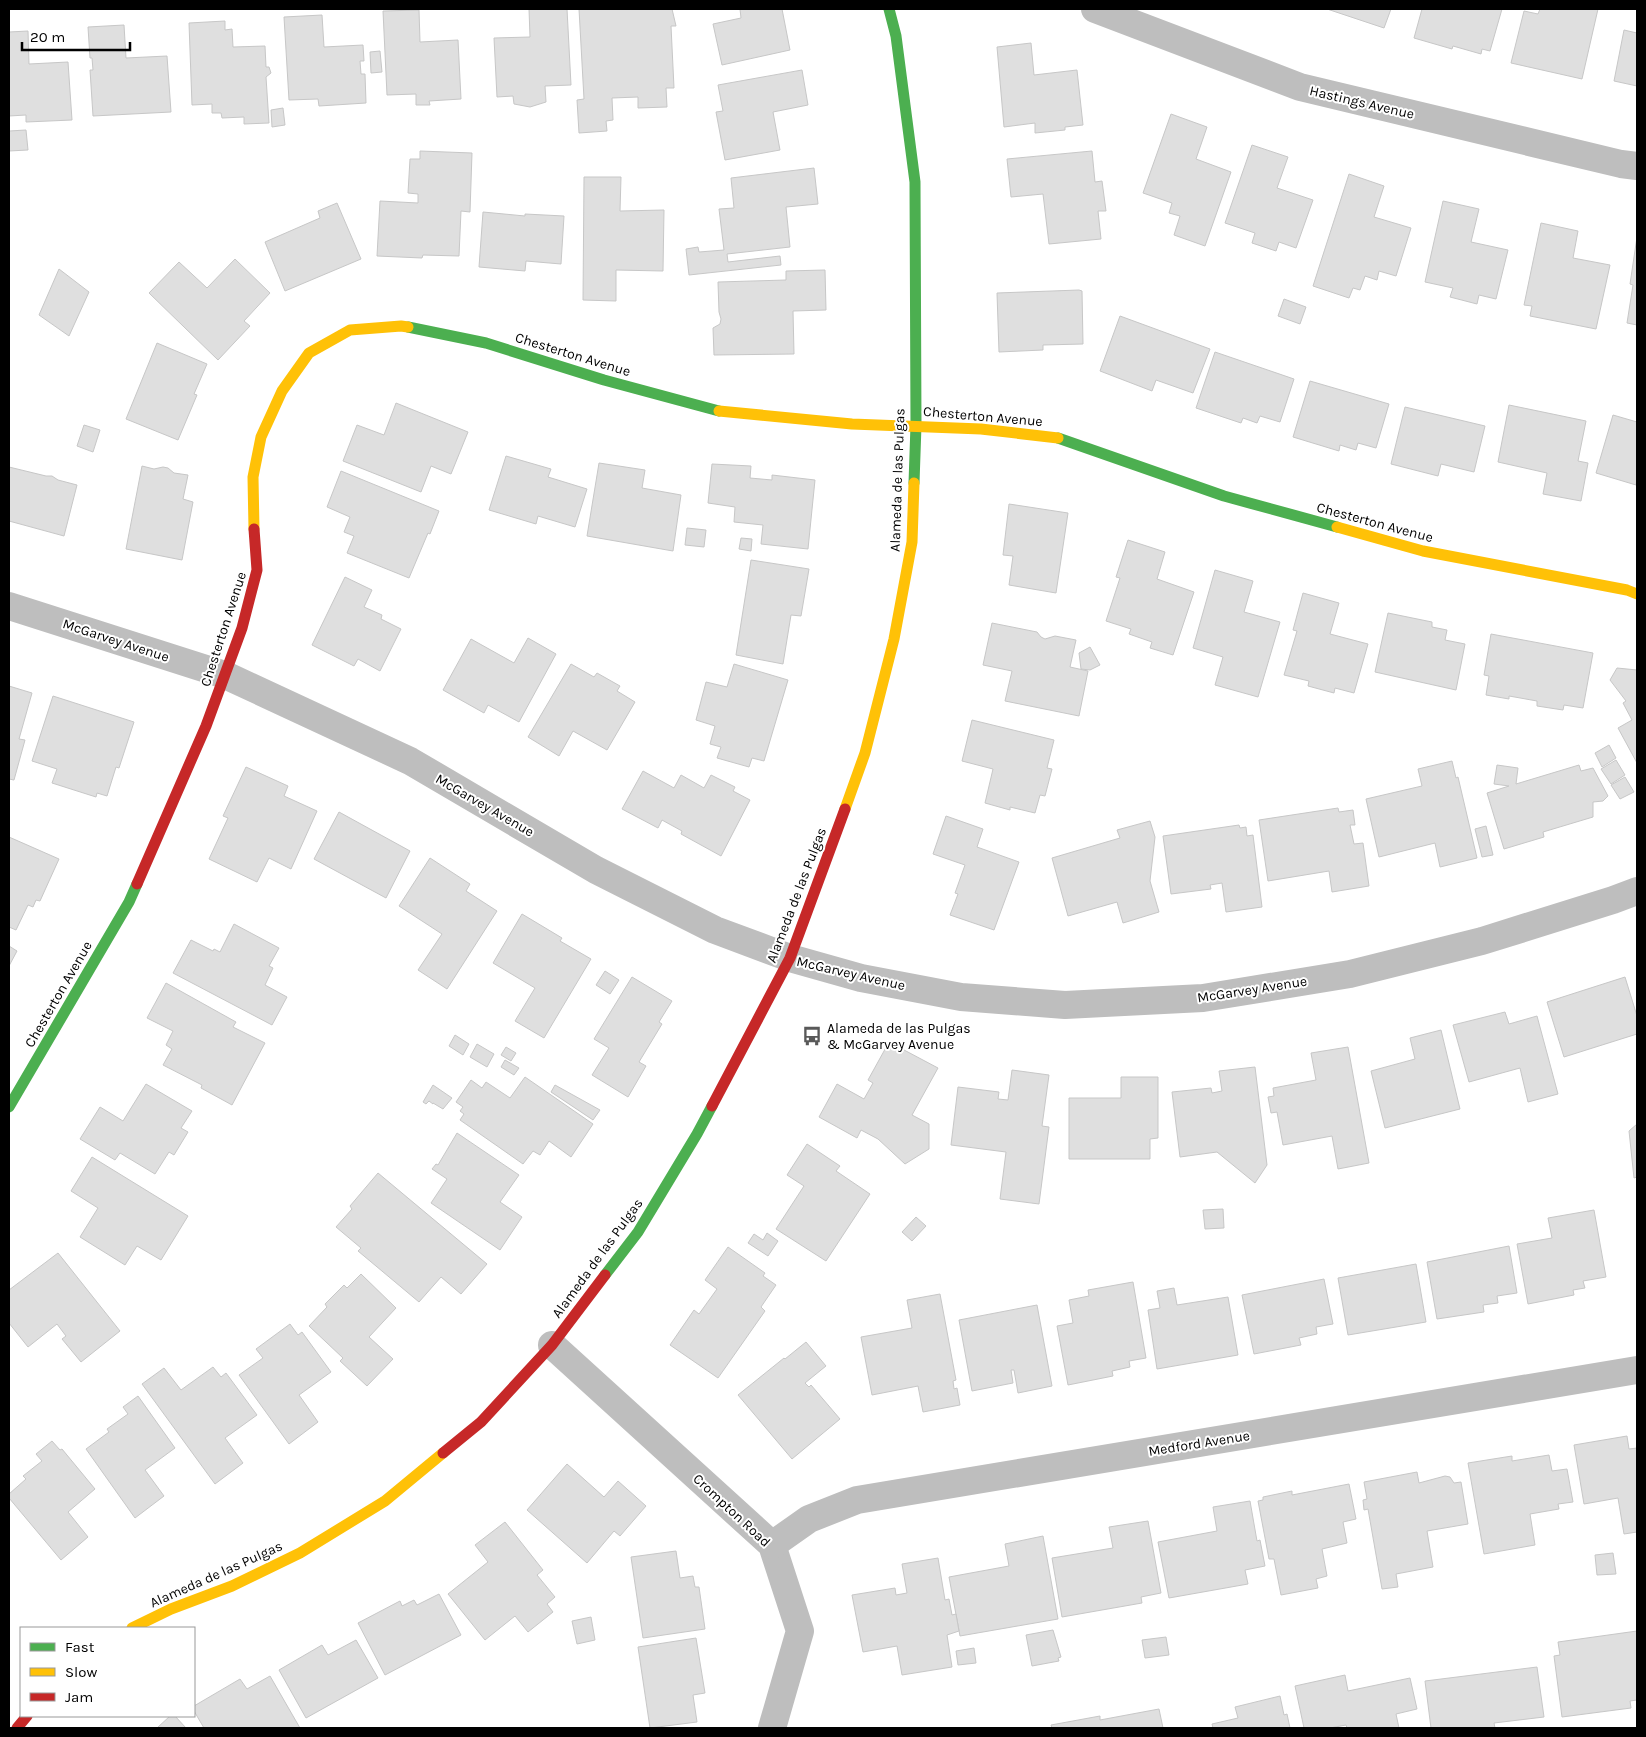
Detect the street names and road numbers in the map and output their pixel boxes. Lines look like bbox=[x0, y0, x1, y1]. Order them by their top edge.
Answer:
street label: Hastings Avenue bbox=[1308, 82, 1416, 123]
street label: Chesterton Avenue bbox=[513, 329, 633, 380]
street label: Chesterton Avenue bbox=[923, 403, 1043, 430]
street label: Alameda de las Pulgas bbox=[887, 408, 908, 552]
street label: Chesterton Avenue bbox=[1315, 499, 1435, 546]
street label: Chesterton Avenue bbox=[197, 570, 250, 689]
street label: McGarvey Avenue bbox=[60, 615, 171, 666]
street label: McGarvey Avenue bbox=[432, 770, 537, 841]
street label: Alameda de las Pulgas bbox=[763, 825, 830, 965]
street label: Chesterton Avenue bbox=[21, 938, 96, 1050]
street label: McGarvey Avenue bbox=[795, 953, 907, 994]
street label: McGarvey Avenue bbox=[1196, 972, 1308, 1007]
street label: Alameda de las Pulgas bbox=[548, 1195, 646, 1321]
street label: Medford Avenue bbox=[1147, 1427, 1251, 1460]
street label: Crompton Road bbox=[689, 1470, 774, 1551]
street label: Alameda de las Pulgas bbox=[147, 1538, 285, 1611]

